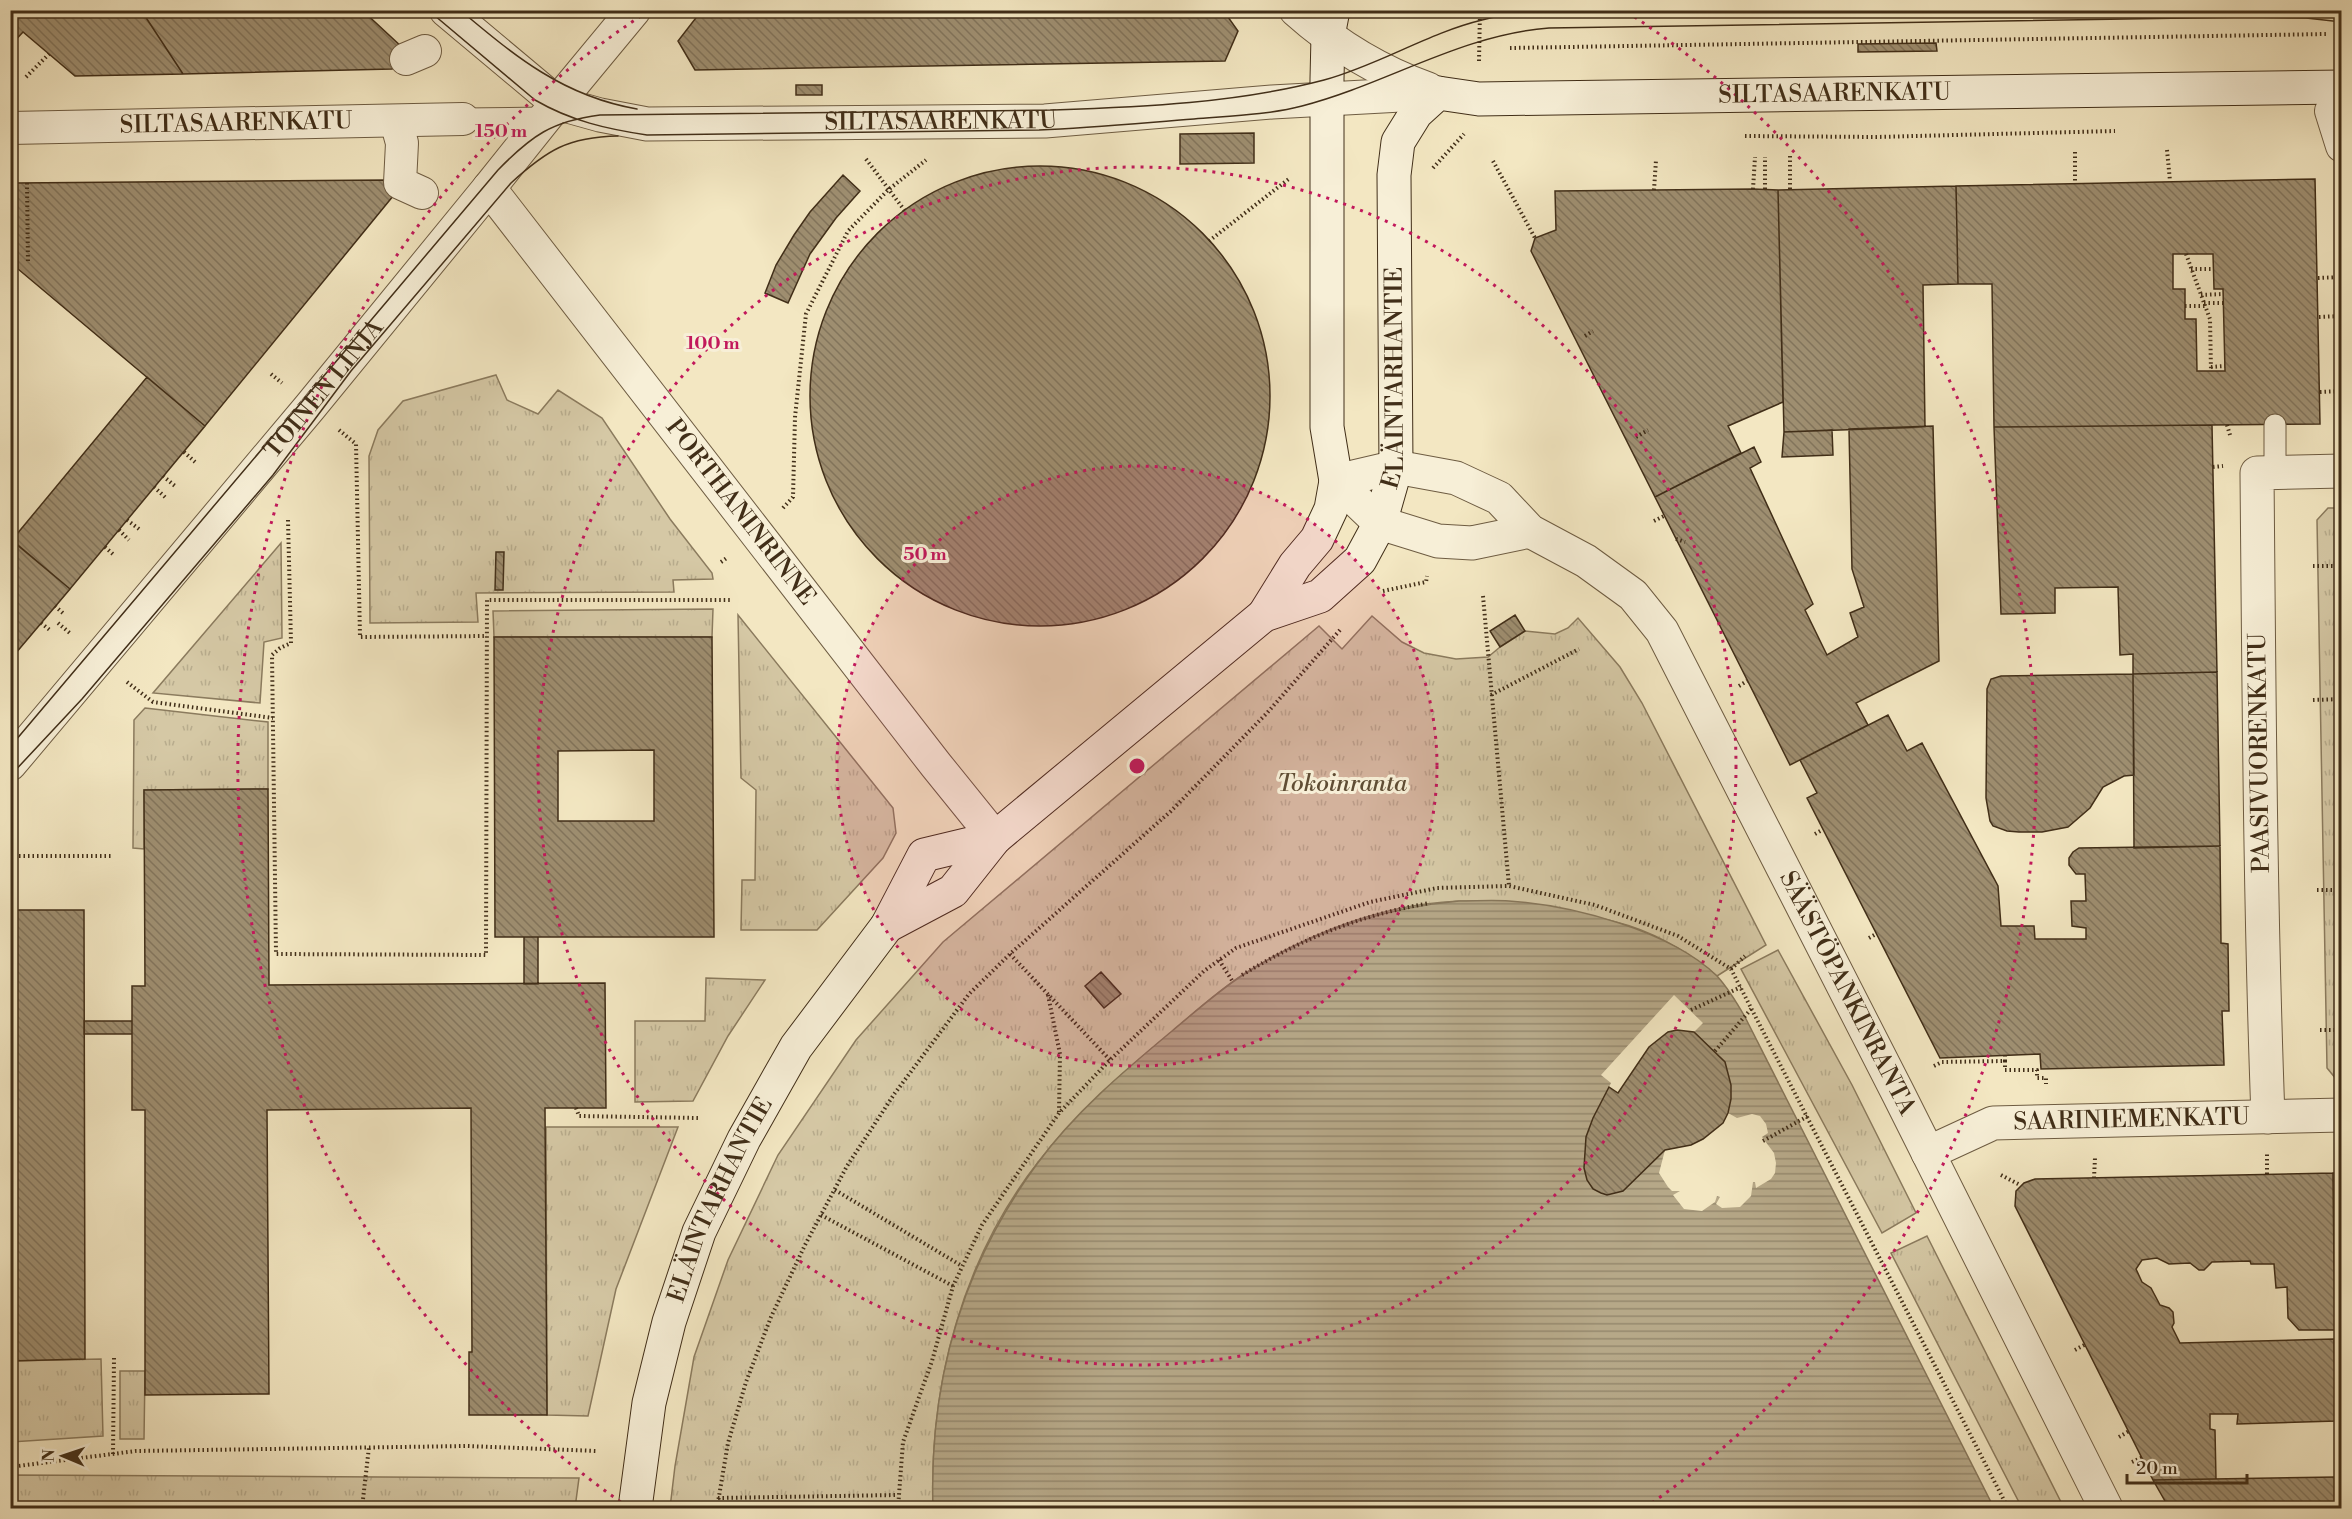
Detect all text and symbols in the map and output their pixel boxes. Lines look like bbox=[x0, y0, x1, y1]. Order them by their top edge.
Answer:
street label: SILTASAARENKATU bbox=[1718, 77, 1951, 111]
street label: SILTASAARENKATU bbox=[824, 105, 1059, 138]
street label: SILTASAARENKATU bbox=[119, 106, 353, 141]
text: 150 m bbox=[475, 120, 528, 143]
street label: ELÄINTARHANTIE bbox=[1375, 267, 1411, 492]
street label: TOINEN LINJA bbox=[258, 313, 391, 465]
text: 100 m bbox=[686, 332, 740, 355]
street label: PORTHANINRINNE bbox=[659, 413, 822, 611]
text: 50 m bbox=[903, 543, 947, 566]
street label: PAASIVUORENKATU bbox=[2243, 633, 2277, 873]
centre of rings bbox=[1127, 756, 1147, 776]
park label: Tokoinranta bbox=[1277, 769, 1408, 799]
street label: SÄÄSTÖPANKINRANTA bbox=[1772, 866, 1922, 1121]
street label: ELÄINTARHANTIE bbox=[662, 1092, 780, 1306]
street label: SAARINIEMENKATU bbox=[2013, 1102, 2250, 1138]
north arrow bbox=[33, 1426, 93, 1486]
scale bar bbox=[2127, 1447, 2247, 1485]
text: N bbox=[39, 1448, 59, 1462]
text: 20 m bbox=[2136, 1457, 2178, 1480]

